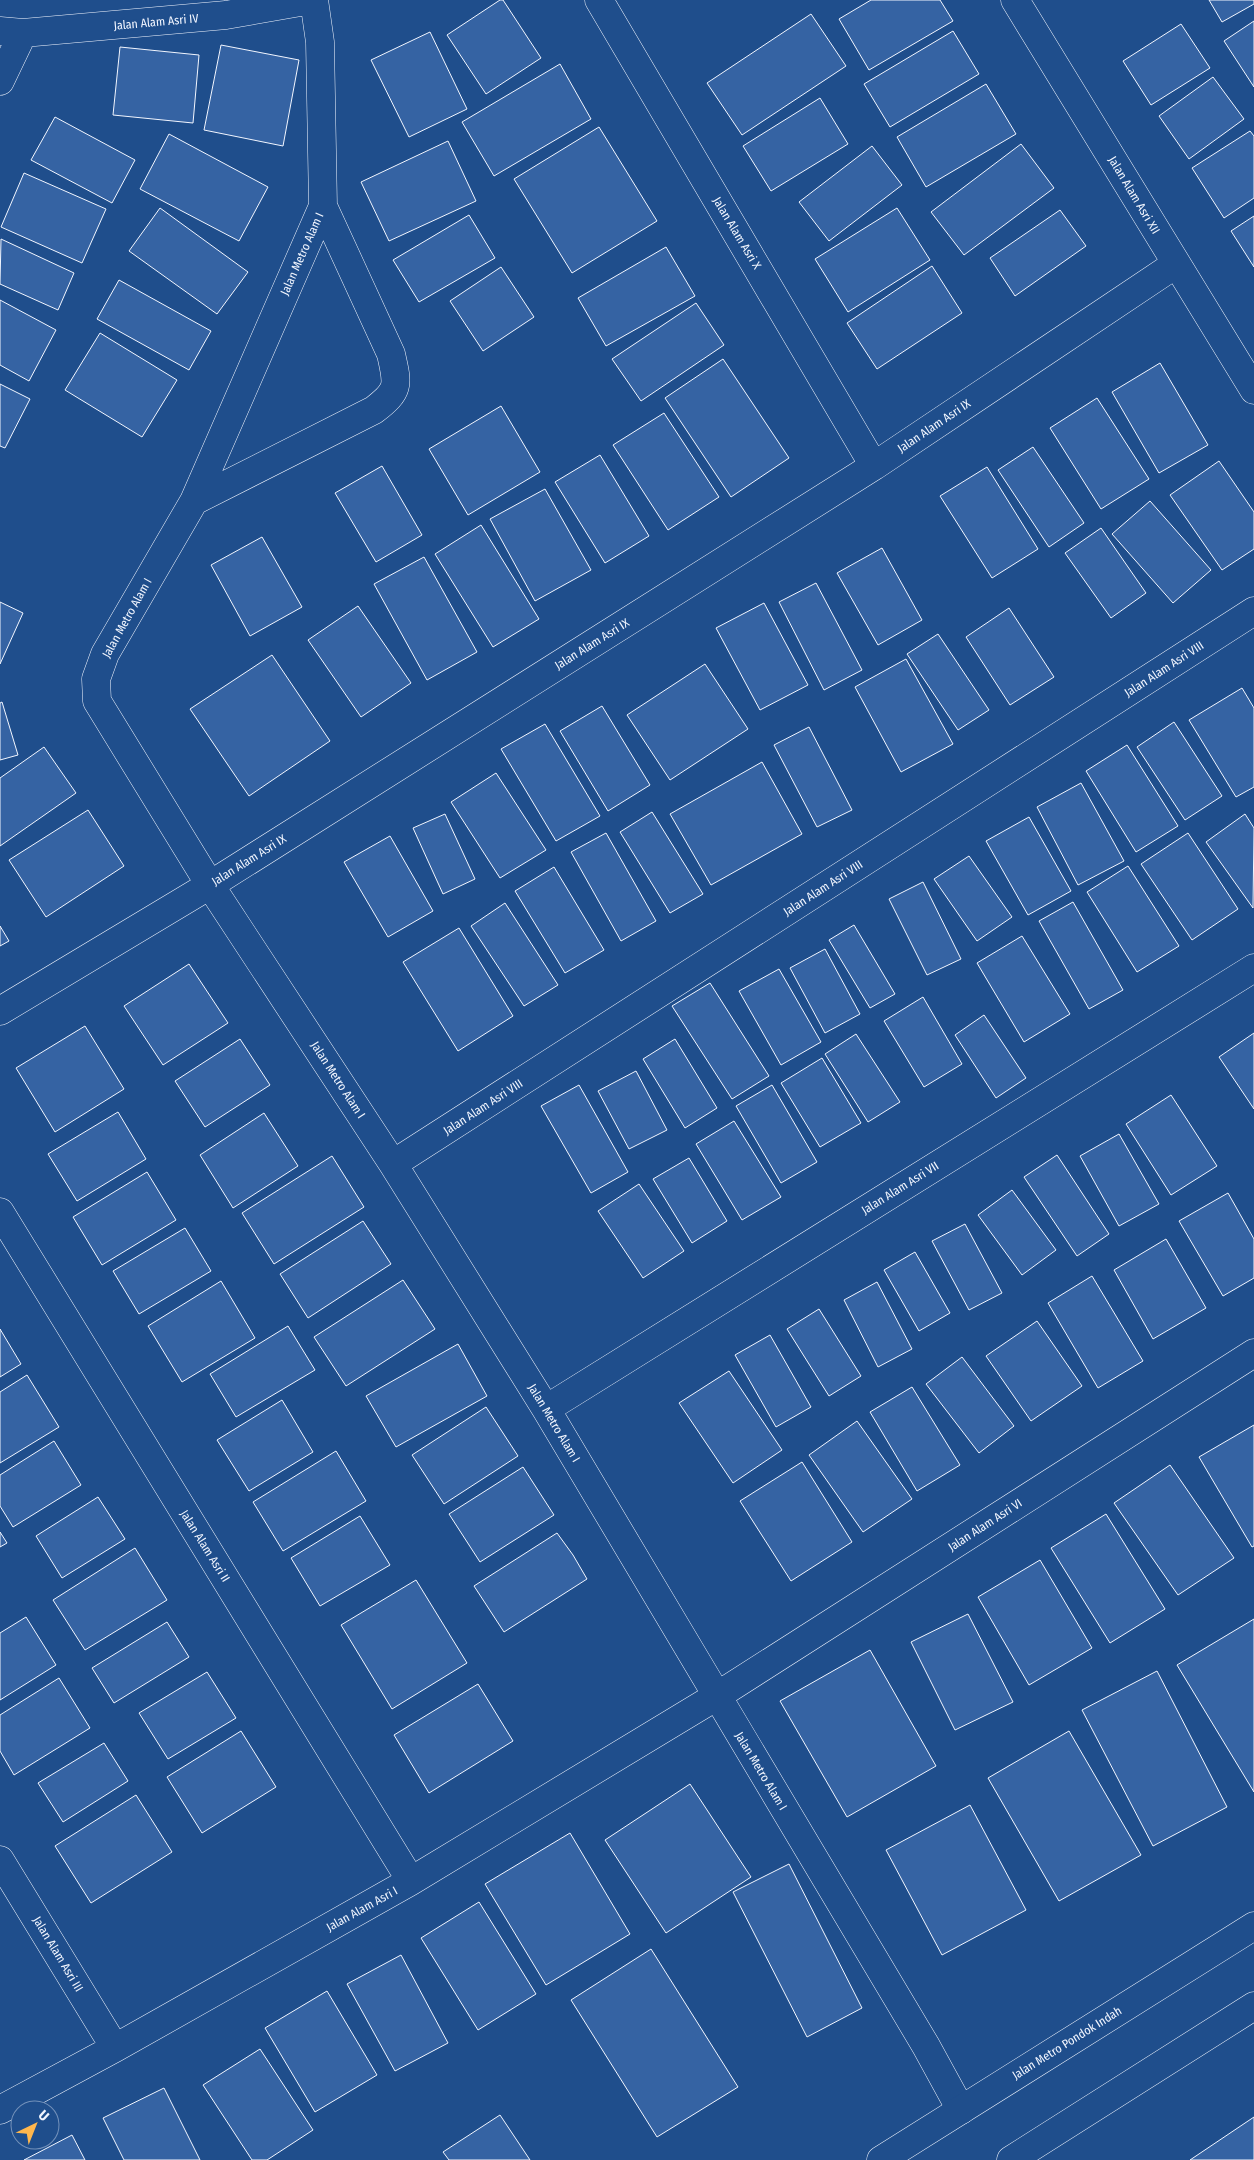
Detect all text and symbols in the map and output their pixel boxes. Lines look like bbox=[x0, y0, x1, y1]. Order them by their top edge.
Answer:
street label: Jalan Alam Asri IV bbox=[113, 11, 200, 33]
street label: Jalan Alam Asri XII bbox=[1105, 154, 1163, 236]
street label: Jalan Alam Asri X bbox=[710, 194, 764, 272]
street label: Jalan Metro Alam I bbox=[277, 210, 327, 298]
street label: Jalan Alam Asri IX bbox=[895, 396, 973, 456]
street label: Jalan Metro Alam I bbox=[99, 576, 155, 660]
street label: Jalan Alam Asri IX bbox=[552, 615, 632, 672]
street label: Jalan Alam Asri VIII bbox=[1122, 638, 1206, 700]
street label: Jalan Alam Asri IX bbox=[209, 831, 289, 888]
street label: Jalan Alam Asri VIII bbox=[781, 857, 865, 919]
street label: Jalan Metro Alam I bbox=[308, 1039, 368, 1121]
street label: Jalan Alam Asri VIII bbox=[441, 1076, 525, 1138]
street label: Jalan Alam Asri VII bbox=[859, 1159, 941, 1217]
street label: Jalan Metro Alam I bbox=[525, 1381, 583, 1465]
street label: Jalan Alam Asri VI bbox=[945, 1496, 1025, 1554]
street label: Jalan Alam Asri II bbox=[177, 1507, 233, 1585]
street label: Jalan Metro Alam I bbox=[732, 1729, 790, 1813]
street label: Jalan Alam Asri I bbox=[324, 1884, 400, 1934]
street label: Jalan Alam Asri III bbox=[30, 1914, 86, 1994]
street label: Jalan Metro Pondok Indah bbox=[1010, 2004, 1124, 2082]
north arrow bbox=[10, 2100, 60, 2150]
text: U bbox=[35, 2107, 52, 2125]

